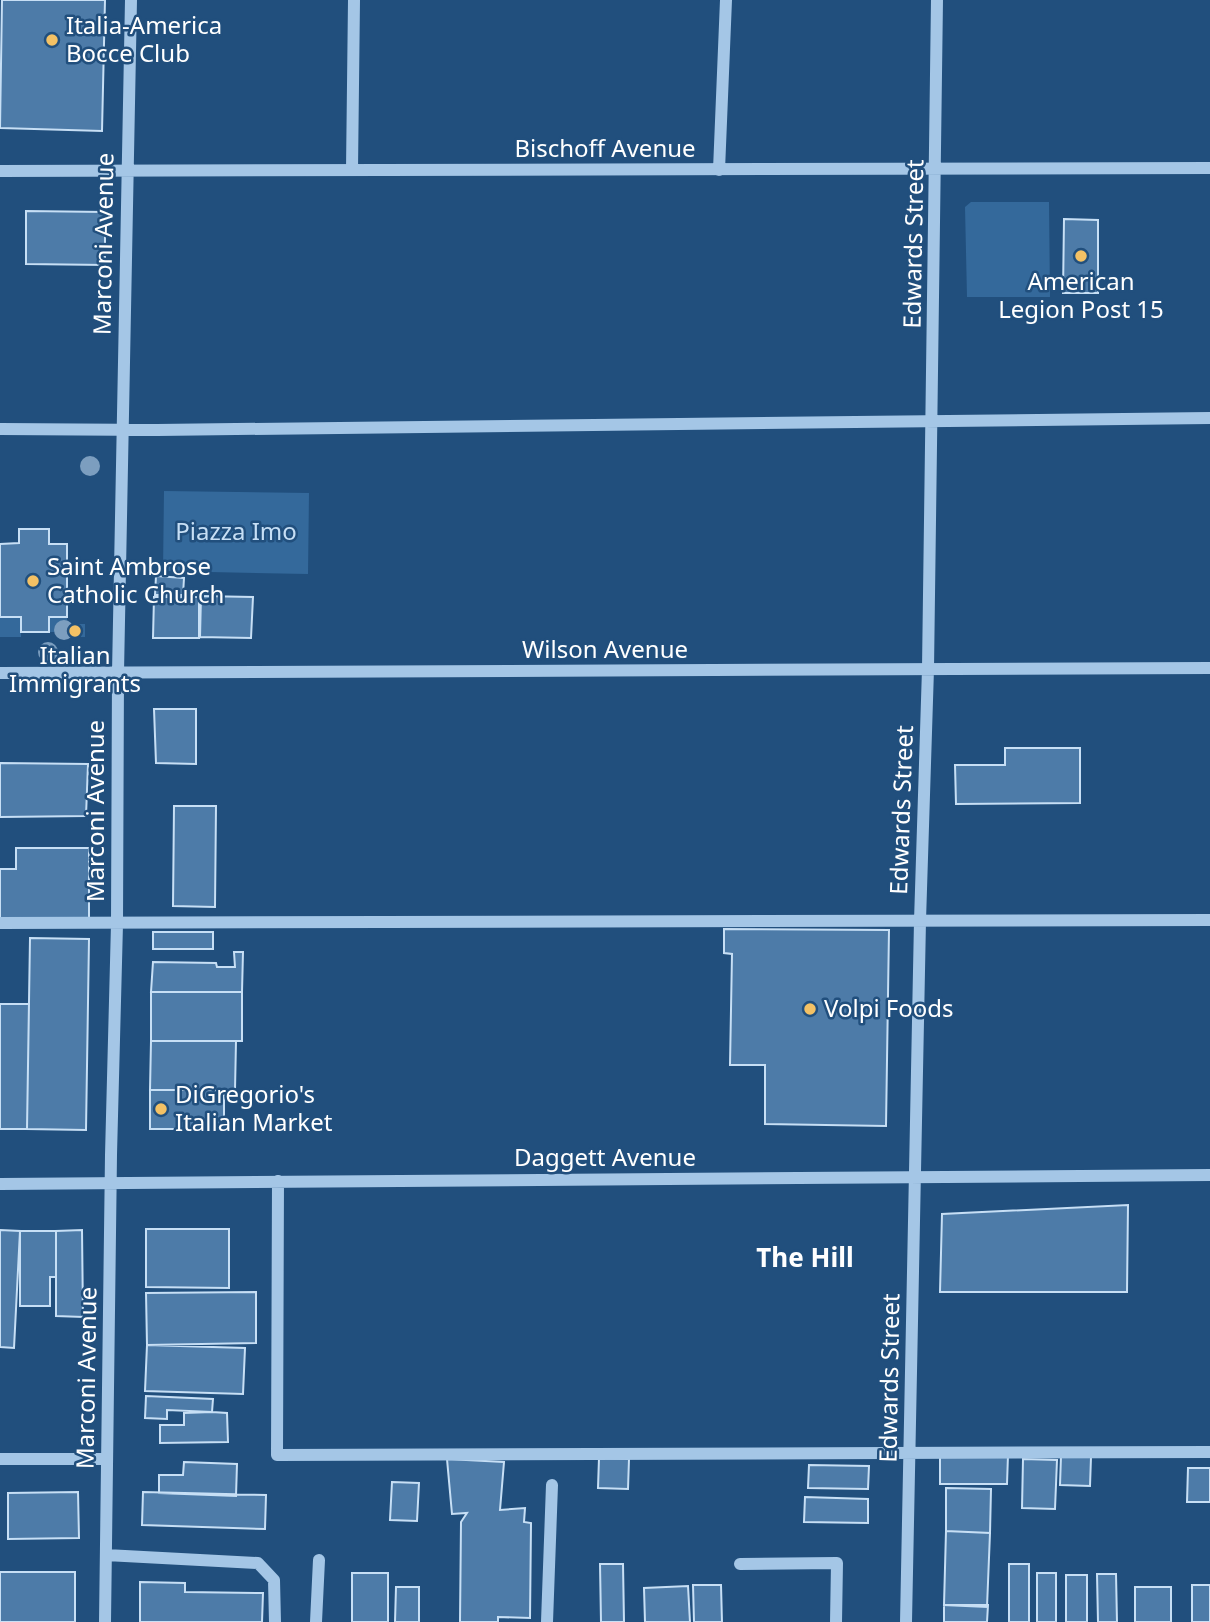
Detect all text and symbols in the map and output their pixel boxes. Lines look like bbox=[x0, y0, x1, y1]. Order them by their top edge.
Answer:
place label: Italia-America Bocce Club bbox=[66, 8, 222, 69]
marker: Italia-America Bocce Club bbox=[44, 32, 60, 48]
street label: Bischoff Avenue bbox=[514, 131, 696, 164]
street label: Marconi Avenue bbox=[84, 153, 121, 335]
street label: Edwards Street bbox=[895, 159, 930, 329]
marker: American Legion Post 15 bbox=[1073, 248, 1089, 264]
place label: American Legion Post 15 bbox=[998, 264, 1164, 325]
park label: Piazza Imo bbox=[175, 514, 297, 547]
place label: Saint Ambrose Catholic Church bbox=[47, 549, 224, 610]
marker: Saint Ambrose Catholic Church bbox=[25, 573, 41, 589]
marker: Italian Immigrants bbox=[67, 623, 83, 639]
street label: Wilson Avenue bbox=[522, 632, 688, 665]
place label: Italian Immigrants bbox=[9, 638, 141, 699]
street label: Marconi Avenue bbox=[78, 720, 111, 902]
street label: Edwards Street bbox=[881, 724, 920, 895]
place label: Volpi Foods bbox=[824, 991, 954, 1024]
marker: Volpi Foods bbox=[802, 1001, 818, 1017]
place label: DiGregorio's Italian Market bbox=[175, 1077, 333, 1138]
marker: DiGregorio's Italian Market bbox=[153, 1101, 169, 1117]
street label: Daggett Avenue bbox=[514, 1140, 696, 1173]
district label: The Hill bbox=[756, 1239, 854, 1275]
street label: Marconi Avenue bbox=[67, 1287, 104, 1469]
street label: Edwards Street bbox=[871, 1293, 906, 1463]

